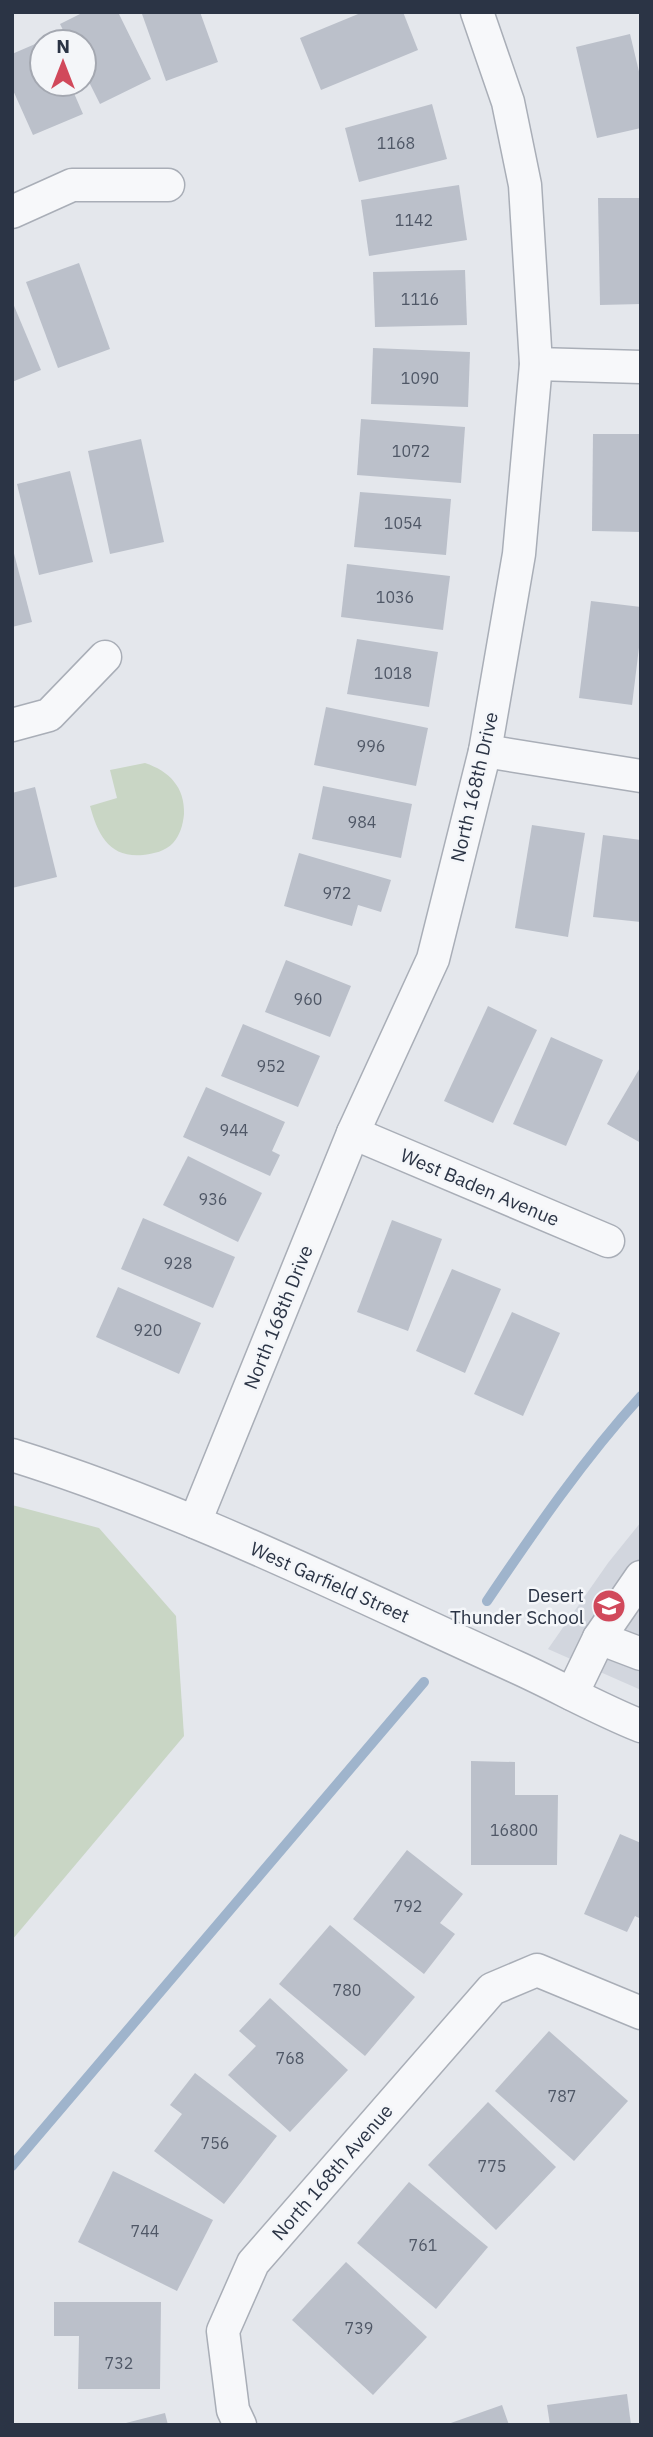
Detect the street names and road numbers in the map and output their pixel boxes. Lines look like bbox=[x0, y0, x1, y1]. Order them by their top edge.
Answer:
street label: North 168th Drive bbox=[445, 710, 503, 864]
street label: West Baden Avenue bbox=[397, 1143, 563, 1231]
street label: North 168th Drive bbox=[238, 1241, 318, 1393]
street label: West Garfield Street bbox=[247, 1536, 413, 1628]
street label: North 168th Avenue bbox=[266, 2099, 398, 2245]

